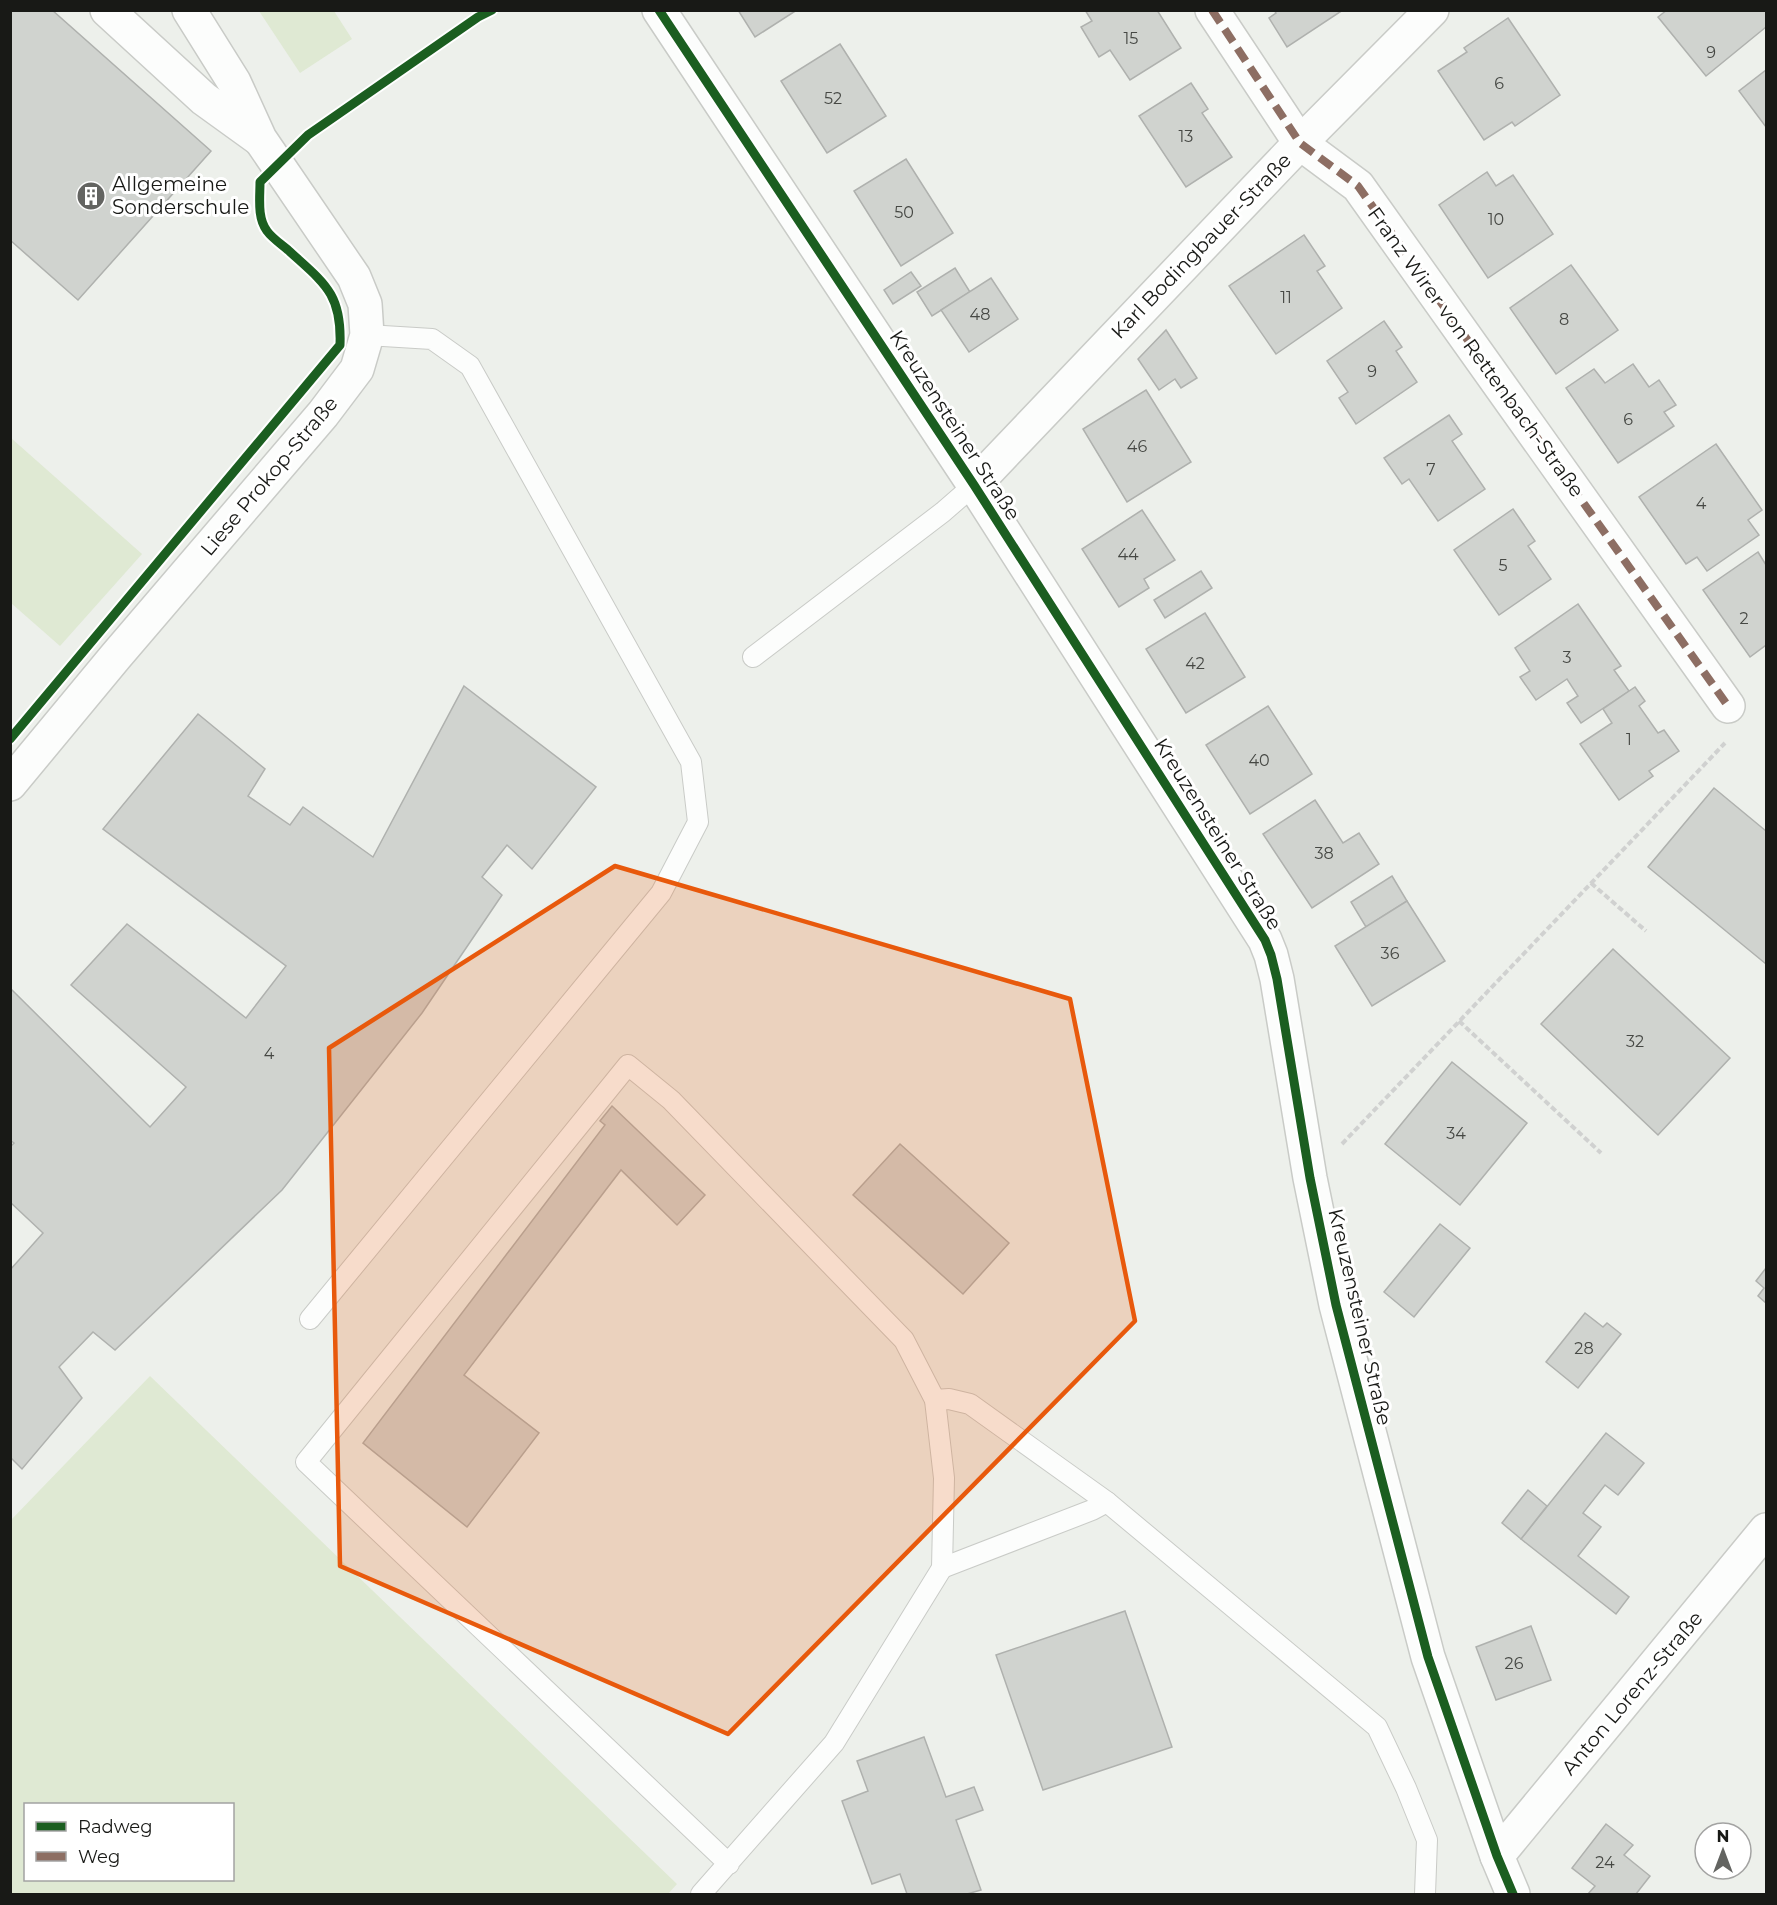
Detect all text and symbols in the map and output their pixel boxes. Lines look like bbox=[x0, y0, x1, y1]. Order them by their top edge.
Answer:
house number: 15 bbox=[1124, 29, 1138, 48]
house number: 9 bbox=[1706, 43, 1716, 62]
house number: 6 bbox=[1494, 74, 1504, 93]
house number: 52 bbox=[824, 89, 842, 108]
house number: 13 bbox=[1179, 127, 1193, 146]
street label: Karl Bodingbauer-Straße bbox=[1106, 148, 1296, 344]
place label: Allgemeine Sonderschule bbox=[112, 172, 249, 219]
building icon: Allgemeine Sonderschule bbox=[75, 180, 107, 212]
street label: Franz Wirer von Rettenbach-Straße bbox=[1363, 202, 1589, 502]
house number: 50 bbox=[894, 203, 914, 222]
house number: 10 bbox=[1488, 210, 1504, 229]
house number: 11 bbox=[1280, 288, 1292, 307]
house number: 48 bbox=[970, 305, 990, 324]
house number: 8 bbox=[1559, 310, 1569, 329]
street label: Kreuzensteiner Straße bbox=[885, 326, 1025, 524]
house number: 9 bbox=[1367, 362, 1377, 381]
street label: Liese Prokop-Straße bbox=[195, 391, 343, 561]
house number: 6 bbox=[1623, 410, 1633, 429]
house number: 46 bbox=[1127, 437, 1147, 456]
house number: 7 bbox=[1426, 460, 1436, 479]
house number: 4 bbox=[1696, 494, 1707, 513]
house number: 44 bbox=[1117, 545, 1139, 564]
house number: 5 bbox=[1498, 556, 1508, 575]
house number: 2 bbox=[1739, 609, 1749, 628]
house number: 3 bbox=[1562, 648, 1572, 667]
house number: 42 bbox=[1185, 654, 1205, 673]
house number: 1 bbox=[1626, 730, 1632, 749]
street label: Kreuzensteiner Straße bbox=[1149, 734, 1287, 934]
house number: 40 bbox=[1248, 751, 1270, 770]
house number: 38 bbox=[1314, 844, 1334, 863]
house number: 36 bbox=[1381, 944, 1400, 963]
house number: 32 bbox=[1626, 1032, 1644, 1051]
house number: 4 bbox=[264, 1044, 275, 1063]
house number: 34 bbox=[1446, 1124, 1466, 1143]
street label: Kreuzensteiner Straße bbox=[1323, 1206, 1397, 1428]
house number: 28 bbox=[1574, 1339, 1594, 1358]
street label: Anton Lorenz-Straße bbox=[1556, 1606, 1708, 1780]
house number: 26 bbox=[1505, 1654, 1524, 1673]
legend bbox=[24, 1803, 234, 1881]
text: Radweg bbox=[78, 1816, 153, 1838]
north arrow bbox=[1693, 1821, 1753, 1881]
text: N bbox=[1717, 1827, 1729, 1846]
text: Weg bbox=[78, 1846, 120, 1868]
house number: 24 bbox=[1595, 1853, 1615, 1872]

